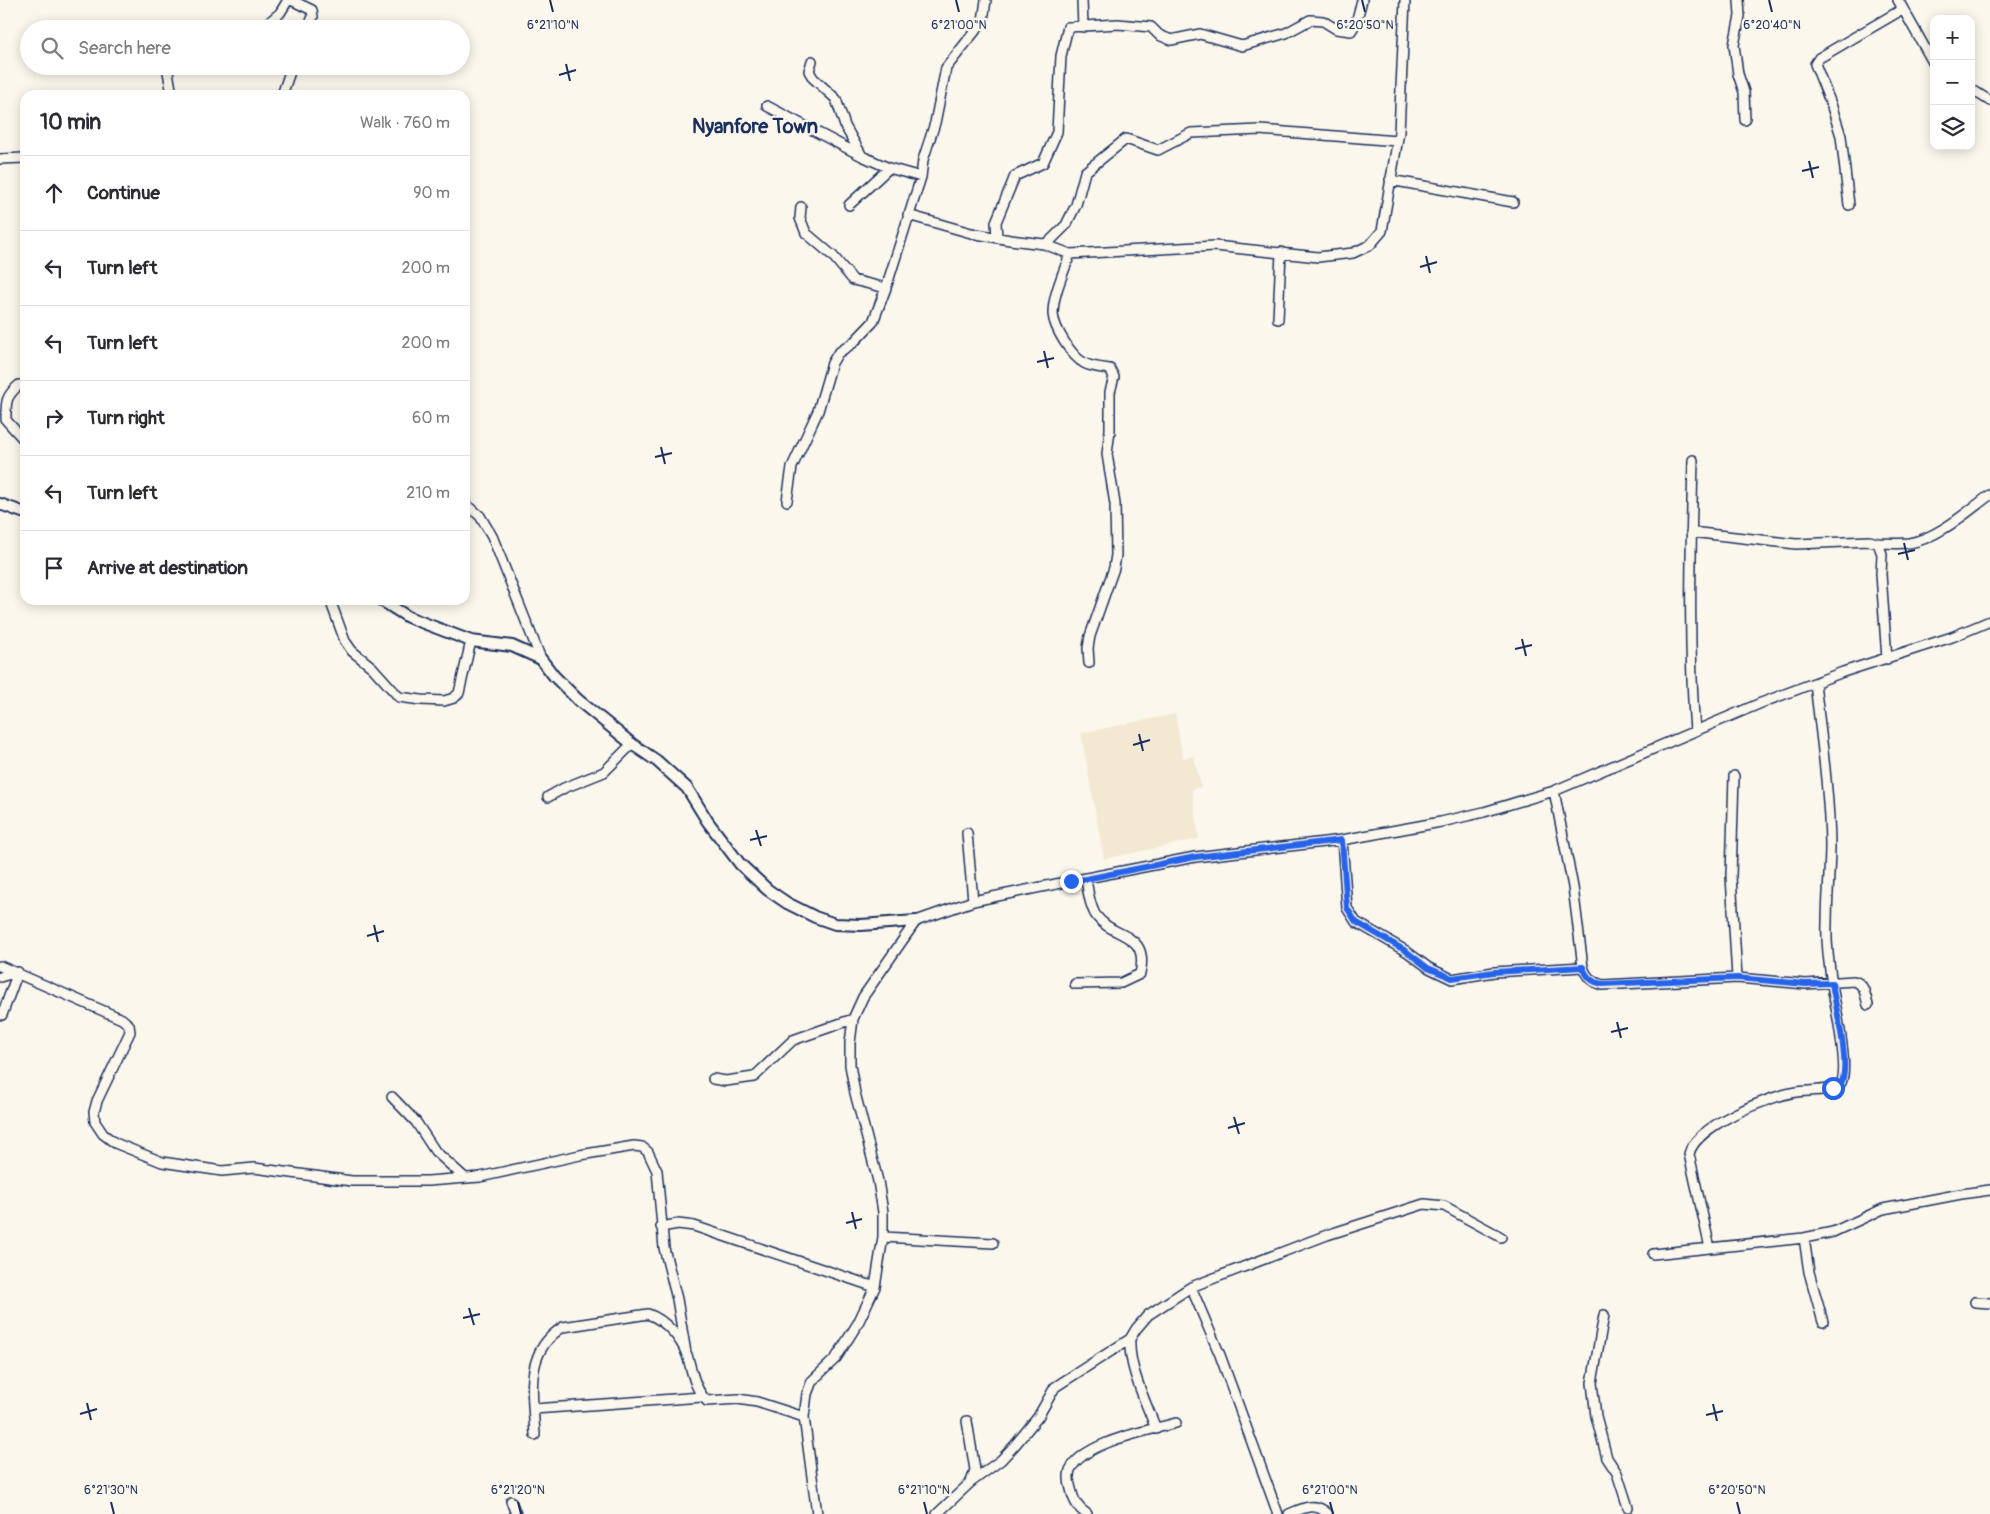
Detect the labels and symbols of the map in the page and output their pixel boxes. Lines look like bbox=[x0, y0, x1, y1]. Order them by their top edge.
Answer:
text: 6°21'10"N bbox=[527, 18, 579, 33]
text: 6°21'00"N bbox=[931, 18, 987, 33]
text: 6°20'50"N bbox=[1336, 18, 1394, 33]
text: 6°20'40"N bbox=[1743, 18, 1801, 33]
district label: Nyanfore Town bbox=[692, 114, 818, 139]
route end bbox=[1060, 870, 1083, 893]
route start bbox=[1822, 1077, 1845, 1100]
text: 6°21'30"N bbox=[84, 1483, 138, 1498]
text: 6°21'20"N bbox=[491, 1483, 545, 1498]
text: 6°21'10"N bbox=[898, 1483, 950, 1498]
text: 6°21'00"N bbox=[1302, 1483, 1358, 1498]
text: 6°20'50"N bbox=[1708, 1483, 1766, 1498]

